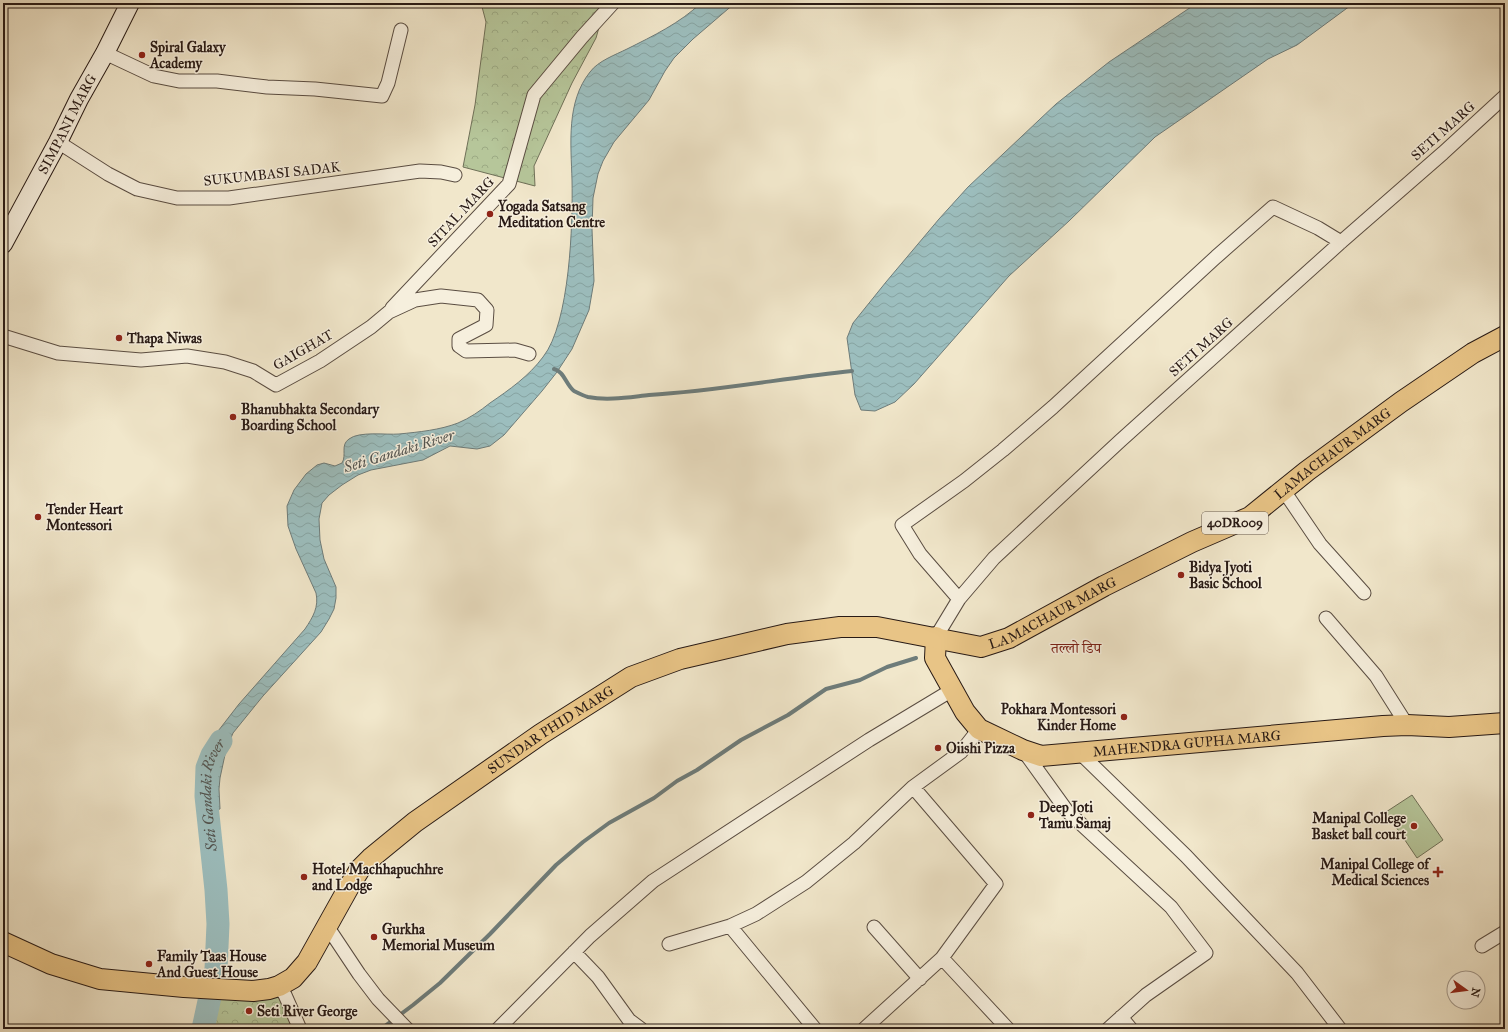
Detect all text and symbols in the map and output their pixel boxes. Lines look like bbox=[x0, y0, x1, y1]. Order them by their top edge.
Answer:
place label: Spiral Galaxy Academy bbox=[149, 39, 227, 73]
marker: Spiral Galaxy Academy bbox=[137, 50, 147, 60]
street label: SIMPANI MARG bbox=[34, 71, 100, 177]
street label: SETI MARG bbox=[1407, 98, 1479, 164]
street label: SUKUMBASI SADAK bbox=[203, 158, 342, 190]
street label: SITAL MARG bbox=[424, 173, 498, 251]
place label: Yogada Satsang Meditation Centre bbox=[497, 198, 605, 231]
marker: Yogada Satsang Meditation Centre bbox=[485, 209, 495, 219]
street label: SETI MARG bbox=[1165, 314, 1237, 380]
street label: GAIGHAT bbox=[270, 326, 336, 374]
place label: Thapa Niwas bbox=[126, 330, 202, 348]
marker: Thapa Niwas bbox=[114, 333, 124, 343]
place label: Bhanubhakta Secondary Boarding School bbox=[241, 401, 380, 435]
street label: LAMACHAUR MARG bbox=[1270, 404, 1394, 503]
marker: Bhanubhakta Secondary Boarding School bbox=[228, 412, 238, 422]
water label: Seti Gandaki River bbox=[340, 425, 457, 477]
place label: Tender Heart Montessori bbox=[45, 501, 123, 534]
marker: Tender Heart Montessori bbox=[33, 512, 43, 522]
road number: 40DR009 bbox=[1202, 512, 1268, 534]
place label: Bidya Jyoti Basic School bbox=[1189, 559, 1263, 592]
marker: Bidya Jyoti Basic School bbox=[1176, 570, 1186, 580]
street label: LAMACHAUR MARG bbox=[986, 573, 1119, 653]
district label: तल्लो डिप bbox=[1050, 639, 1103, 657]
street label: SUNDAR PHID MARG bbox=[484, 682, 617, 777]
place label: Pokhara Montessori Kinder Home bbox=[1001, 701, 1116, 734]
marker: Pokhara Montessori Kinder Home bbox=[1119, 712, 1129, 722]
street label: MAHENDRA GUPHA MARG bbox=[1092, 726, 1282, 760]
water label: Seti Gandaki River bbox=[197, 735, 229, 853]
place label: Oiishi Pizza bbox=[946, 740, 1016, 757]
marker: Oiishi Pizza bbox=[933, 743, 943, 753]
place label: Deep Joti Tamu Samaj bbox=[1038, 799, 1111, 833]
marker: Deep Joti Tamu Samaj bbox=[1026, 810, 1036, 820]
place label: Manipal College Basket ball court bbox=[1312, 810, 1406, 843]
marker: Manipal College Basket ball court bbox=[1409, 821, 1419, 831]
place label: Manipal College of Medical Sciences bbox=[1320, 856, 1431, 889]
place label: Hotel Machhapuchhre and Lodge bbox=[312, 861, 443, 895]
marker: Manipal College of Medical Sciences bbox=[1432, 866, 1444, 878]
marker: Hotel Machhapuchhre and Lodge bbox=[299, 872, 309, 882]
place label: Gurkha Memorial Museum bbox=[382, 921, 495, 954]
marker: Gurkha Memorial Museum bbox=[369, 932, 379, 942]
place label: Family Taas House And Guest House bbox=[156, 948, 267, 981]
marker: Family Taas House And Guest House bbox=[144, 959, 154, 969]
north arrow bbox=[1446, 970, 1486, 1010]
text: N bbox=[1468, 986, 1483, 999]
place label: Seti River George bbox=[257, 1003, 358, 1021]
marker: Seti River George bbox=[244, 1006, 254, 1016]

